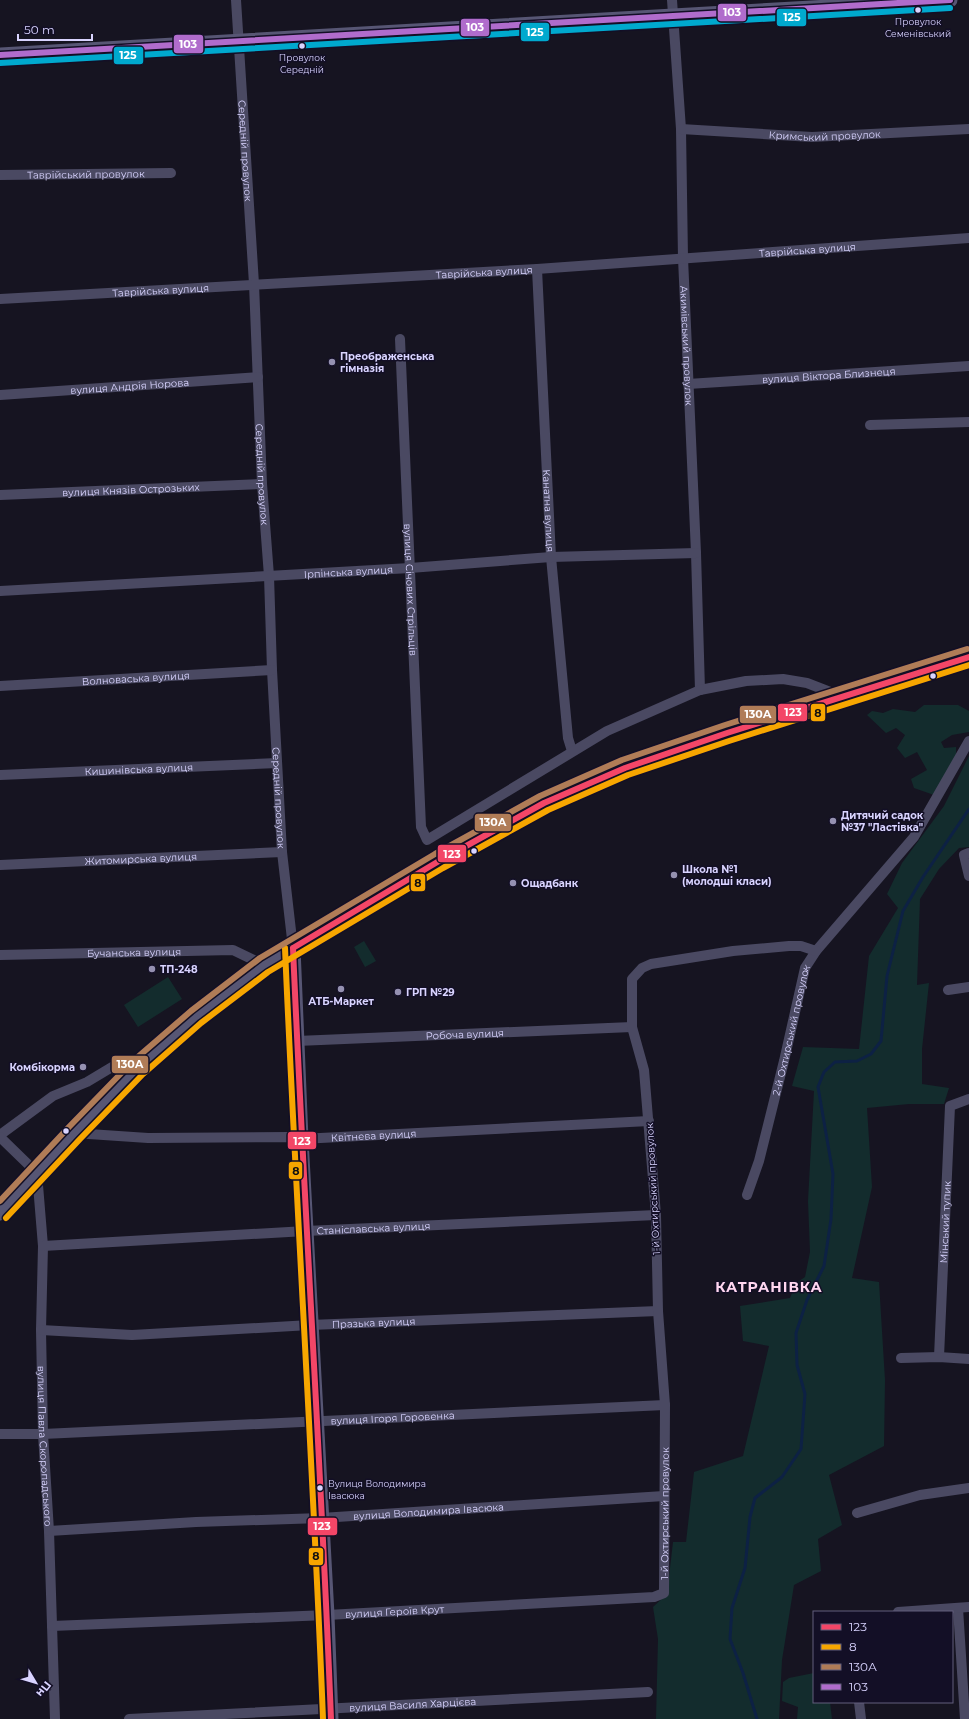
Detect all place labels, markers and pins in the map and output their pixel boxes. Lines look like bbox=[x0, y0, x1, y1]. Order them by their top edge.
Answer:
marker: Провулок Семенівський bbox=[913, 5, 923, 15]
place label: Провулок Семенівський bbox=[885, 16, 951, 39]
marker: Провулок Середній bbox=[297, 41, 307, 51]
place label: Провулок Середній bbox=[279, 52, 326, 75]
place label: Преображенська гімназія bbox=[340, 350, 434, 375]
marker: Преображенська гімназія bbox=[327, 357, 337, 367]
unlabelled marker bbox=[928, 671, 938, 681]
place label: Дитячий садок №37 "Ластівка" bbox=[841, 809, 924, 834]
marker: Дитячий садок №37 "Ластівка" bbox=[828, 816, 838, 826]
unlabelled marker bbox=[469, 846, 479, 856]
place label: Школа №1 (молодші класи) bbox=[682, 863, 772, 888]
marker: Школа №1 (молодші класи) bbox=[669, 870, 679, 880]
place label: Ощадбанк bbox=[521, 877, 579, 890]
marker: Ощадбанк bbox=[508, 878, 518, 888]
place label: ТП-248 bbox=[160, 963, 198, 976]
marker: ТП-248 bbox=[147, 964, 157, 974]
marker: АТБ-Маркет bbox=[336, 984, 346, 994]
place label: ГРП №29 bbox=[406, 986, 455, 999]
marker: ГРП №29 bbox=[393, 987, 403, 997]
place label: АТБ-Маркет bbox=[308, 995, 375, 1008]
place label: Комбікорма bbox=[10, 1061, 75, 1074]
marker: Комбікорма bbox=[78, 1062, 88, 1072]
unlabelled marker bbox=[61, 1126, 71, 1136]
place label: Вулиця Володимира Івасюка bbox=[328, 1478, 426, 1501]
marker: Вулиця Володимира Івасюка bbox=[315, 1483, 325, 1493]

